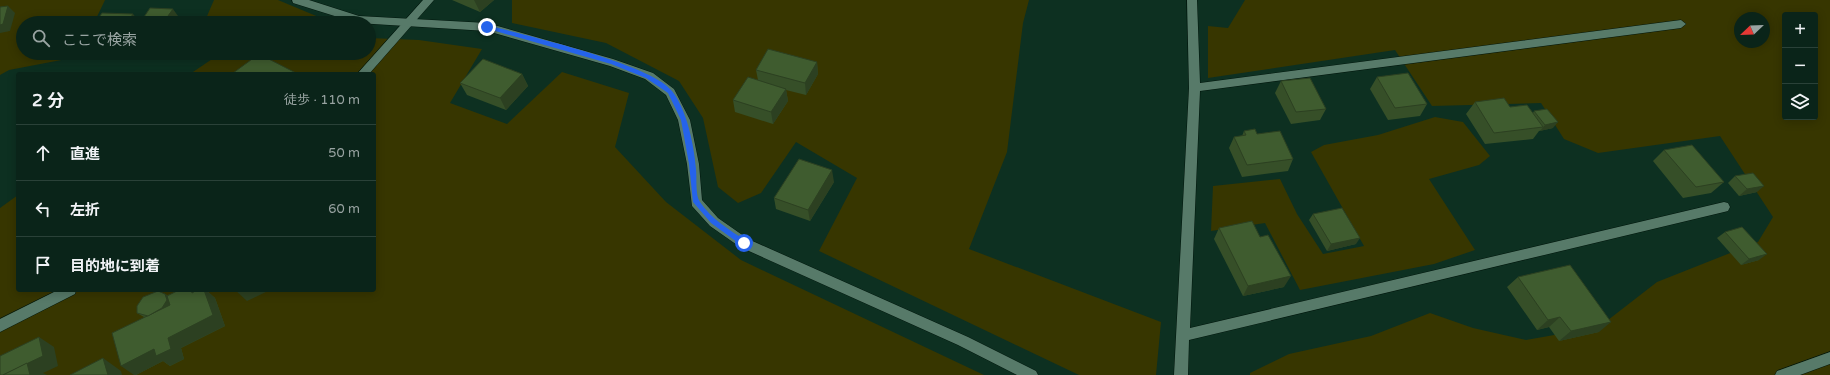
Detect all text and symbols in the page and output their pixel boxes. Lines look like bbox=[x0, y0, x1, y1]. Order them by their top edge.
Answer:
north arrow bbox=[1734, 12, 1770, 48]
map controls bbox=[1782, 12, 1818, 120]
button: + bbox=[1782, 12, 1818, 48]
search box bbox=[16, 16, 376, 60]
route end bbox=[478, 18, 496, 36]
icon: search bbox=[30, 27, 52, 49]
text: ここで検索 bbox=[62, 31, 137, 49]
button: − bbox=[1782, 48, 1818, 84]
button: layers bbox=[1782, 84, 1818, 120]
text: 2 分 bbox=[32, 90, 64, 111]
text: 徒歩 · 110 m bbox=[284, 92, 360, 108]
icon: ahead bbox=[32, 142, 54, 164]
text: 直進 bbox=[70, 145, 100, 163]
text: 50 m bbox=[328, 145, 360, 161]
icon: left bbox=[32, 198, 54, 220]
text: 左折 bbox=[70, 201, 100, 219]
text: 60 m bbox=[328, 201, 360, 217]
route start bbox=[735, 234, 753, 252]
icon: arrive bbox=[32, 254, 54, 276]
text: 目的地に到着 bbox=[70, 257, 160, 275]

